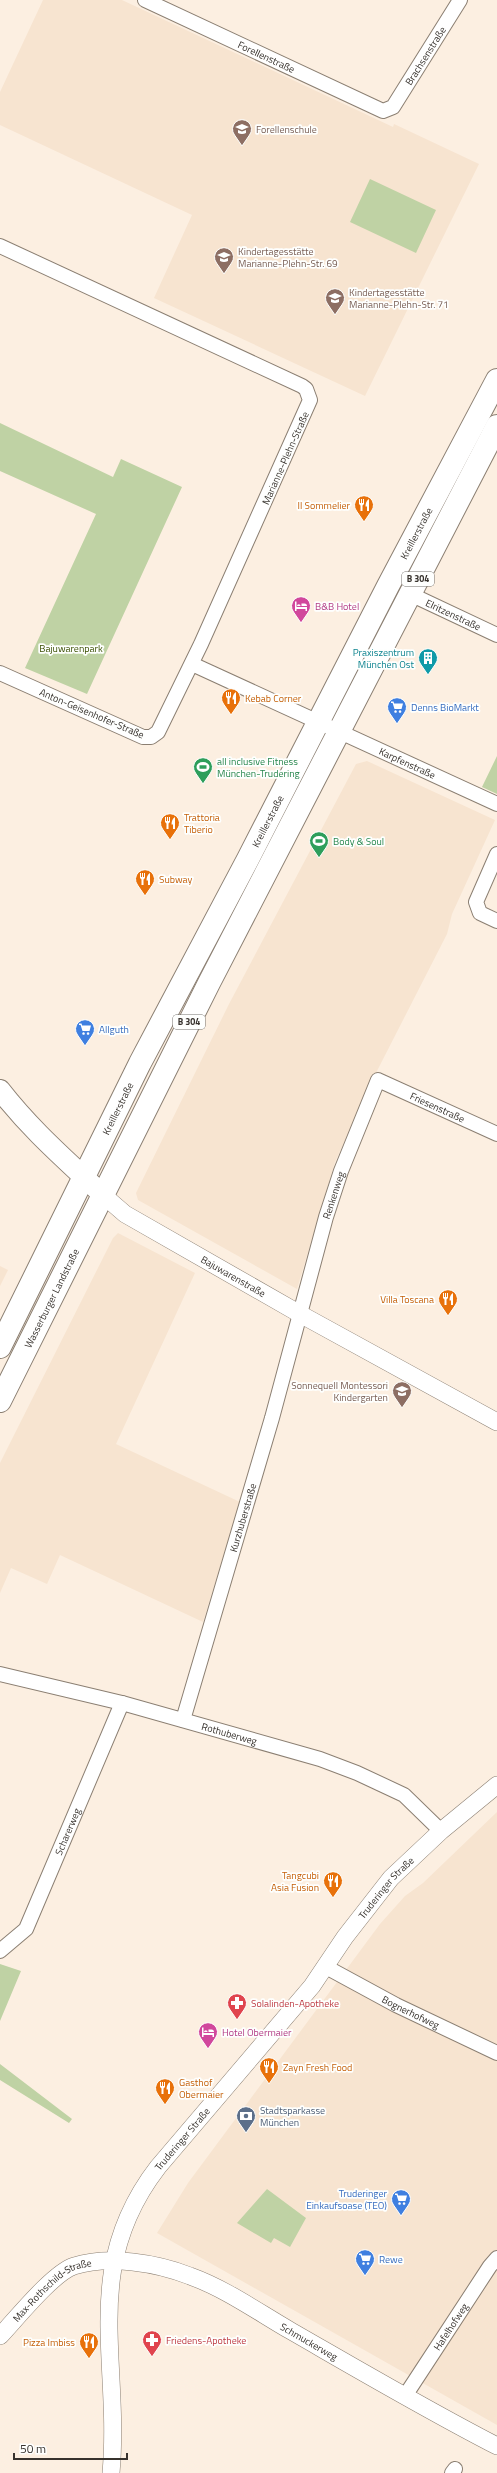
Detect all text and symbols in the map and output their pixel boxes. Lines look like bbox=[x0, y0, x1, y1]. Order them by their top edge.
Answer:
street label: Brachsenstraße bbox=[401, 24, 450, 88]
street label: Forellenstraße bbox=[235, 37, 297, 77]
school or university icon: Forellenschule bbox=[231, 118, 253, 146]
place label: Forellenschule bbox=[256, 122, 317, 137]
place label: Kindertagesstätte Marianne-Plehn-Str. 69 bbox=[238, 244, 338, 271]
school or university icon: Kindertagesstätte Marianne-Plehn-Str. 69 bbox=[213, 246, 235, 274]
place label: Kindertagesstätte Marianne-Plehn-Str. 71 bbox=[349, 285, 449, 312]
school or university icon: Kindertagesstätte Marianne-Plehn-Str. 71 bbox=[324, 287, 346, 315]
street label: Marianne-Plehn-Straße bbox=[258, 409, 313, 507]
restaurant icon: Il Sommelier bbox=[353, 494, 375, 522]
place label: Il Sommelier bbox=[298, 498, 351, 513]
street label: Kreillerstraße bbox=[396, 505, 436, 562]
road number: B 304 bbox=[402, 572, 434, 586]
hotel icon: B&B Hotel bbox=[290, 595, 312, 623]
street label: Elritzenstraße bbox=[423, 595, 483, 634]
place label: B&B Hotel bbox=[315, 599, 359, 614]
park label: Bajuwarenpark bbox=[39, 641, 103, 656]
place label: Praxiszentrum München Ost bbox=[353, 645, 414, 672]
building icon: Praxiszentrum München Ost bbox=[417, 647, 439, 675]
street label: Anton-Geisenhofer-Straße bbox=[37, 685, 146, 742]
restaurant icon: Kebab Corner bbox=[220, 687, 242, 715]
place label: Kebab Corner bbox=[245, 691, 302, 706]
supermarket icon: Denns BioMarkt bbox=[386, 696, 408, 724]
place label: Denns BioMarkt bbox=[411, 700, 479, 715]
street label: Karpfenstraße bbox=[377, 744, 438, 783]
place label: all inclusive Fitness München-Trudering bbox=[217, 754, 300, 781]
sports icon: all inclusive Fitness München-Trudering bbox=[192, 756, 214, 784]
street label: Kreillerstraße bbox=[248, 793, 288, 850]
place label: Trattoria Tiberio bbox=[184, 810, 220, 837]
restaurant icon: Trattoria Tiberio bbox=[159, 812, 181, 840]
sports icon: Body & Soul bbox=[308, 830, 330, 858]
place label: Body & Soul bbox=[333, 834, 384, 849]
restaurant icon: Subway bbox=[134, 868, 156, 896]
place label: Subway bbox=[159, 872, 192, 887]
road number: B 304 bbox=[173, 1015, 205, 1029]
supermarket icon: Allguth bbox=[74, 1018, 96, 1046]
place label: Allguth bbox=[99, 1022, 129, 1037]
street label: Kreillerstraße bbox=[99, 1080, 137, 1137]
street label: Friesenstraße bbox=[408, 1089, 467, 1126]
street label: Renkenweg bbox=[319, 1169, 348, 1221]
street label: Wasserburger Landstraße bbox=[21, 1246, 83, 1351]
street label: Bajuwarenstraße bbox=[198, 1252, 268, 1301]
restaurant icon: Villa Toscana bbox=[437, 1288, 459, 1316]
place label: Villa Toscana bbox=[380, 1292, 434, 1307]
place label: Sonnequell Montessori Kindergarten bbox=[291, 1378, 388, 1405]
school or university icon: Sonnequell Montessori Kindergarten bbox=[391, 1380, 413, 1408]
street label: Kurzhuberstraße bbox=[226, 1482, 260, 1554]
street label: Rothuberweg bbox=[200, 1719, 259, 1749]
street label: Scharerweg bbox=[51, 1806, 85, 1858]
street label: Truderinger Straße bbox=[355, 1853, 417, 1922]
place label: Tangcubi Asia Fusion bbox=[271, 1868, 319, 1895]
restaurant icon: Tangcubi Asia Fusion bbox=[322, 1870, 344, 1898]
pharmacy icon: Solalinden-Apotheke bbox=[226, 1992, 248, 2020]
street label: Bognerhofweg bbox=[379, 1992, 442, 2033]
place label: Solalinden-Apotheke bbox=[251, 1996, 339, 2011]
hotel icon: Hotel Obermaier bbox=[197, 2021, 219, 2049]
place label: Hotel Obermaier bbox=[222, 2025, 292, 2040]
restaurant icon: Zayn Fresh Food bbox=[258, 2056, 280, 2084]
place label: Zayn Fresh Food bbox=[283, 2060, 352, 2075]
place label: Gasthof Obermaier bbox=[179, 2075, 224, 2102]
restaurant icon: Gasthof Obermaier bbox=[154, 2077, 176, 2105]
place label: Stadtsparkasse München bbox=[260, 2103, 325, 2130]
street label: Truderinger Straße bbox=[151, 2104, 214, 2174]
bank icon: Stadtsparkasse München bbox=[235, 2105, 257, 2133]
place label: Truderinger Einkaufsoase (TEO) bbox=[306, 2186, 388, 2213]
supermarket icon: Truderinger Einkaufsoase (TEO) bbox=[390, 2188, 412, 2216]
supermarket icon: Rewe bbox=[354, 2248, 376, 2276]
place label: Rewe bbox=[379, 2252, 403, 2267]
street label: Max-Rothschild-Straße bbox=[9, 2255, 93, 2325]
street label: Hafelhofweg bbox=[430, 2300, 472, 2354]
street label: Schmuckerweg bbox=[277, 2319, 340, 2364]
pharmacy icon: Friedens-Apotheke bbox=[141, 2329, 163, 2357]
restaurant icon: Pizza Imbiss bbox=[78, 2331, 100, 2359]
place label: Friedens-Apotheke bbox=[166, 2333, 246, 2348]
place label: Pizza Imbiss bbox=[23, 2335, 75, 2350]
scale bar bbox=[14, 2435, 127, 2461]
text: 50 m bbox=[20, 2439, 46, 2458]

